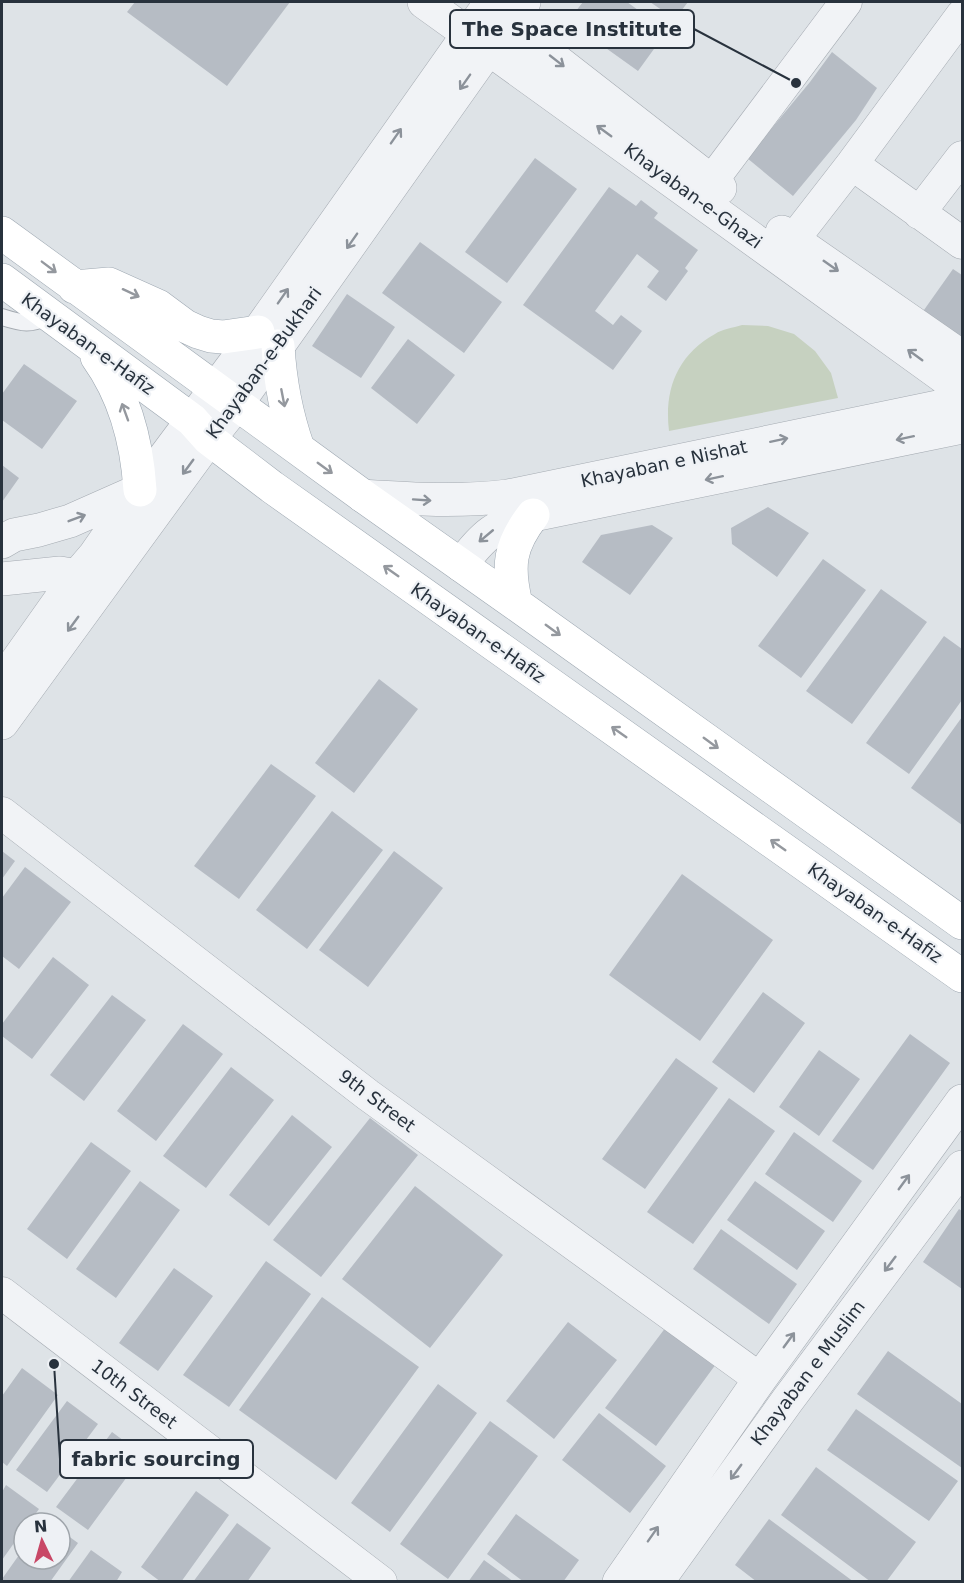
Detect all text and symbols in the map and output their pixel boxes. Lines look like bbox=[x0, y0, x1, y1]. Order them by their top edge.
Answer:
callout: The Space Institute bbox=[450, 10, 694, 48]
text: The Space Institute bbox=[462, 17, 682, 41]
one-way arrow bbox=[549, 55, 565, 68]
one-way arrow bbox=[458, 74, 471, 90]
one-way arrow bbox=[596, 125, 612, 137]
one-way arrow bbox=[390, 129, 402, 145]
street label: Khayaban-e-Ghazi bbox=[620, 139, 766, 253]
one-way arrow bbox=[346, 233, 358, 249]
one-way arrow bbox=[822, 260, 838, 272]
one-way arrow bbox=[40, 261, 56, 274]
street label: Khayaban-e-Bukhari bbox=[202, 283, 326, 443]
street label: Khayaban-e-Hafiz bbox=[18, 288, 159, 399]
one-way arrow bbox=[121, 288, 139, 300]
one-way arrow bbox=[277, 288, 289, 305]
one-way arrow bbox=[908, 349, 924, 362]
one-way arrow bbox=[278, 387, 289, 407]
one-way arrow bbox=[119, 403, 130, 422]
one-way arrow bbox=[896, 433, 915, 444]
one-way arrow bbox=[768, 434, 788, 445]
street label: Khayaban e Nishat bbox=[579, 436, 749, 491]
one-way arrow bbox=[182, 459, 194, 475]
one-way arrow bbox=[317, 462, 333, 475]
one-way arrow bbox=[705, 473, 724, 484]
one-way arrow bbox=[411, 494, 431, 505]
one-way arrow bbox=[67, 512, 86, 523]
one-way arrow bbox=[478, 530, 494, 543]
one-way arrow bbox=[383, 565, 399, 577]
street label: Khayaban-e-Hafiz bbox=[407, 578, 550, 687]
one-way arrow bbox=[67, 616, 79, 632]
one-way arrow bbox=[544, 624, 560, 636]
one-way arrow bbox=[611, 726, 627, 738]
one-way arrow bbox=[703, 737, 719, 749]
one-way arrow bbox=[770, 839, 786, 851]
street label: Khayaban-e-Hafiz bbox=[804, 858, 947, 967]
street label: 9th Street bbox=[335, 1065, 420, 1136]
one-way arrow bbox=[897, 1175, 910, 1191]
one-way arrow bbox=[883, 1256, 896, 1272]
street label: Khayaban e Muslim bbox=[746, 1296, 869, 1449]
one-way arrow bbox=[783, 1332, 795, 1348]
street label: 10th Street bbox=[87, 1355, 181, 1433]
callout: fabric sourcing bbox=[60, 1440, 253, 1478]
text: fabric sourcing bbox=[71, 1447, 241, 1471]
one-way arrow bbox=[730, 1463, 742, 1479]
north arrow bbox=[12, 1511, 72, 1571]
text: N bbox=[33, 1517, 48, 1537]
one-way arrow bbox=[647, 1526, 659, 1543]

